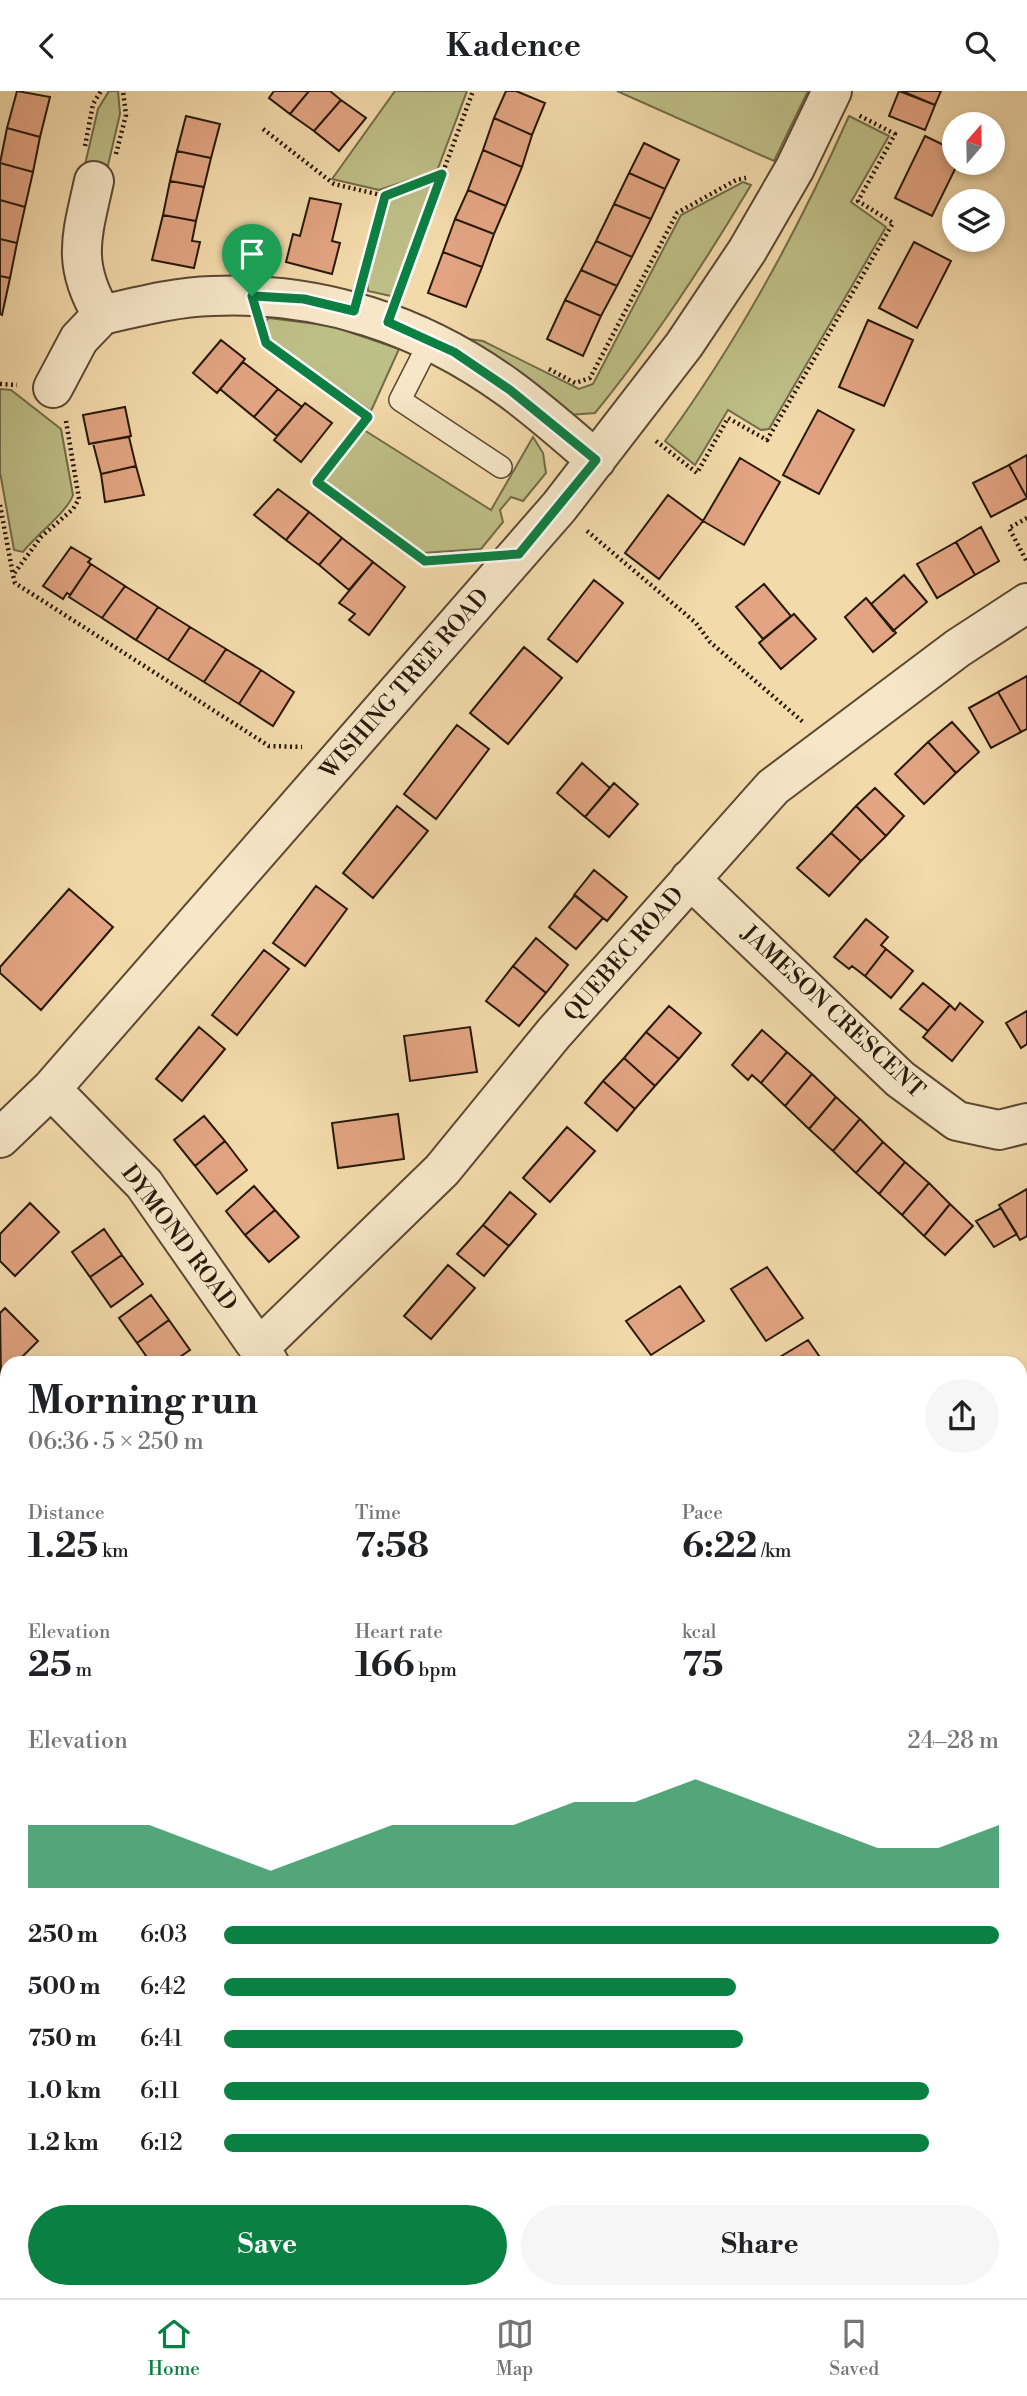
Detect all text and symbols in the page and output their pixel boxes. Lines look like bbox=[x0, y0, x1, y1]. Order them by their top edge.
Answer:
text: Kadence bbox=[446, 26, 581, 66]
icon: back bbox=[28, 27, 66, 65]
icon: search bbox=[961, 27, 999, 65]
north arrow bbox=[942, 112, 1004, 175]
map controls bbox=[942, 112, 1005, 252]
button: layers bbox=[942, 189, 1005, 252]
pin bbox=[222, 224, 282, 296]
icon: arrive bbox=[233, 235, 271, 273]
street label: WISHING TREE ROAD bbox=[314, 583, 495, 786]
street label: QUEBEC ROAD bbox=[558, 881, 690, 1027]
street label: JAMESON CRESCENT bbox=[735, 919, 931, 1104]
street label: DYMOND ROAD bbox=[115, 1160, 243, 1316]
text: Morning run bbox=[28, 1378, 258, 1425]
button: share bbox=[925, 1379, 999, 1453]
text: 06:36 · 5 × 250 m bbox=[28, 1428, 204, 1456]
text: Distance bbox=[28, 1501, 105, 1525]
text: Time bbox=[355, 1501, 401, 1525]
text: Pace bbox=[682, 1501, 723, 1525]
text: 1.25 bbox=[28, 1525, 98, 1568]
text: 7:58 bbox=[355, 1525, 429, 1568]
text: 6:22 bbox=[682, 1525, 757, 1568]
text: km bbox=[98, 1539, 129, 1563]
text: /km bbox=[757, 1539, 791, 1563]
text: Elevation bbox=[28, 1620, 110, 1644]
text: Heart rate bbox=[355, 1620, 443, 1644]
text: kcal bbox=[682, 1620, 716, 1644]
text: 25 bbox=[28, 1644, 72, 1687]
text: 166 bbox=[355, 1644, 415, 1687]
text: 75 bbox=[682, 1644, 724, 1687]
text: m bbox=[72, 1658, 92, 1682]
text: bpm bbox=[415, 1658, 457, 1682]
text: Elevation bbox=[28, 1727, 128, 1755]
text: 24–28 m bbox=[908, 1727, 999, 1755]
text: 250 m bbox=[28, 1921, 98, 1949]
text: 6:03 bbox=[140, 1921, 187, 1949]
text: 500 m bbox=[28, 1973, 100, 2001]
text: 6:42 bbox=[140, 1973, 186, 2001]
text: 750 m bbox=[28, 2025, 97, 2053]
text: 6:41 bbox=[140, 2025, 183, 2053]
text: 1.0 km bbox=[28, 2077, 101, 2105]
text: 6:11 bbox=[140, 2077, 180, 2105]
text: 1.2 km bbox=[28, 2129, 99, 2157]
text: 6:12 bbox=[140, 2129, 183, 2157]
button: Save bbox=[28, 2205, 507, 2285]
button: Share bbox=[521, 2205, 999, 2285]
tab: Home bbox=[148, 2315, 200, 2381]
tab: Map bbox=[496, 2315, 534, 2381]
tab: Saved bbox=[829, 2315, 879, 2381]

